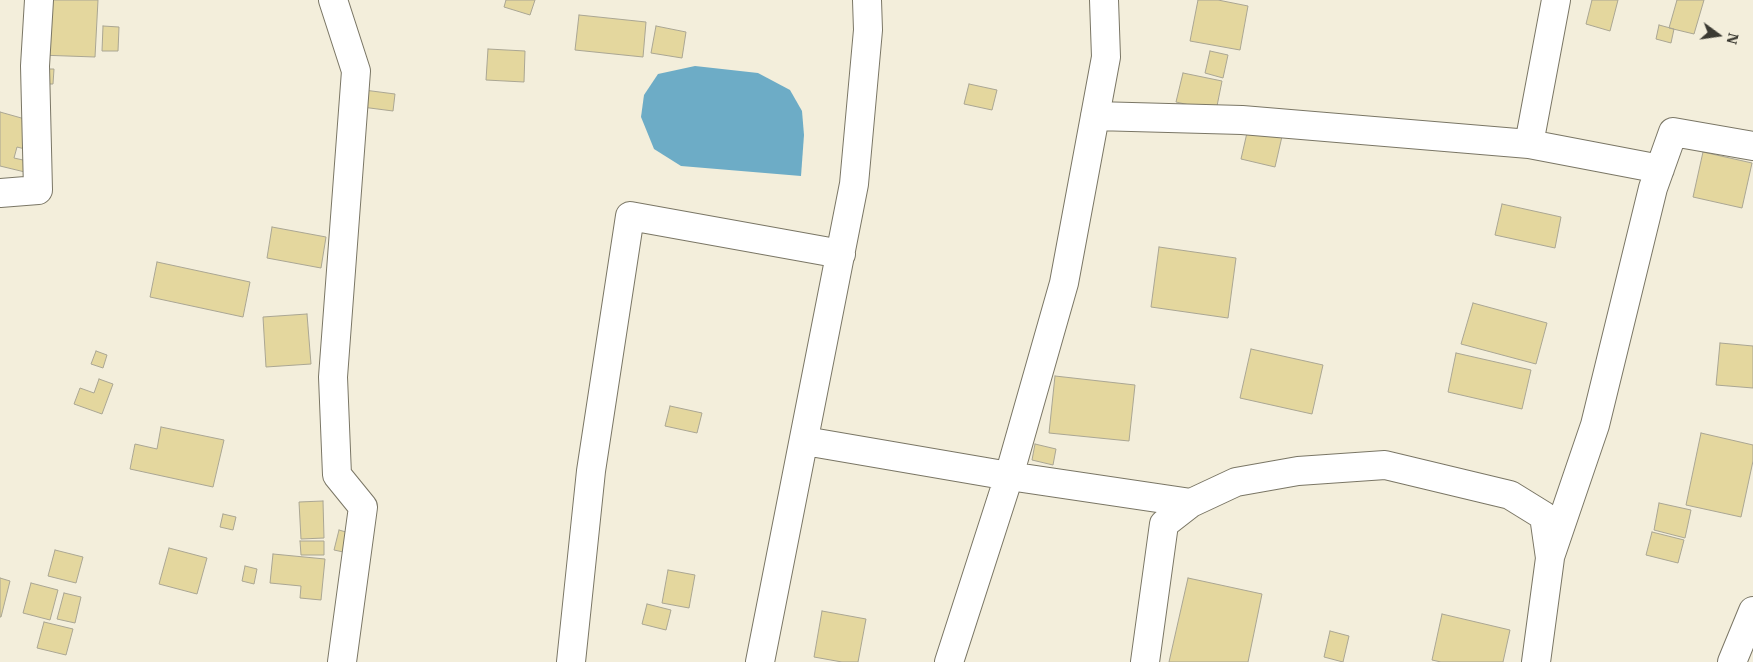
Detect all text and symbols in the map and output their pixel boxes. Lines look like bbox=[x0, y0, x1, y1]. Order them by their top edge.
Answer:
north arrow bbox=[1693, 10, 1743, 60]
text: N bbox=[1722, 31, 1743, 46]

